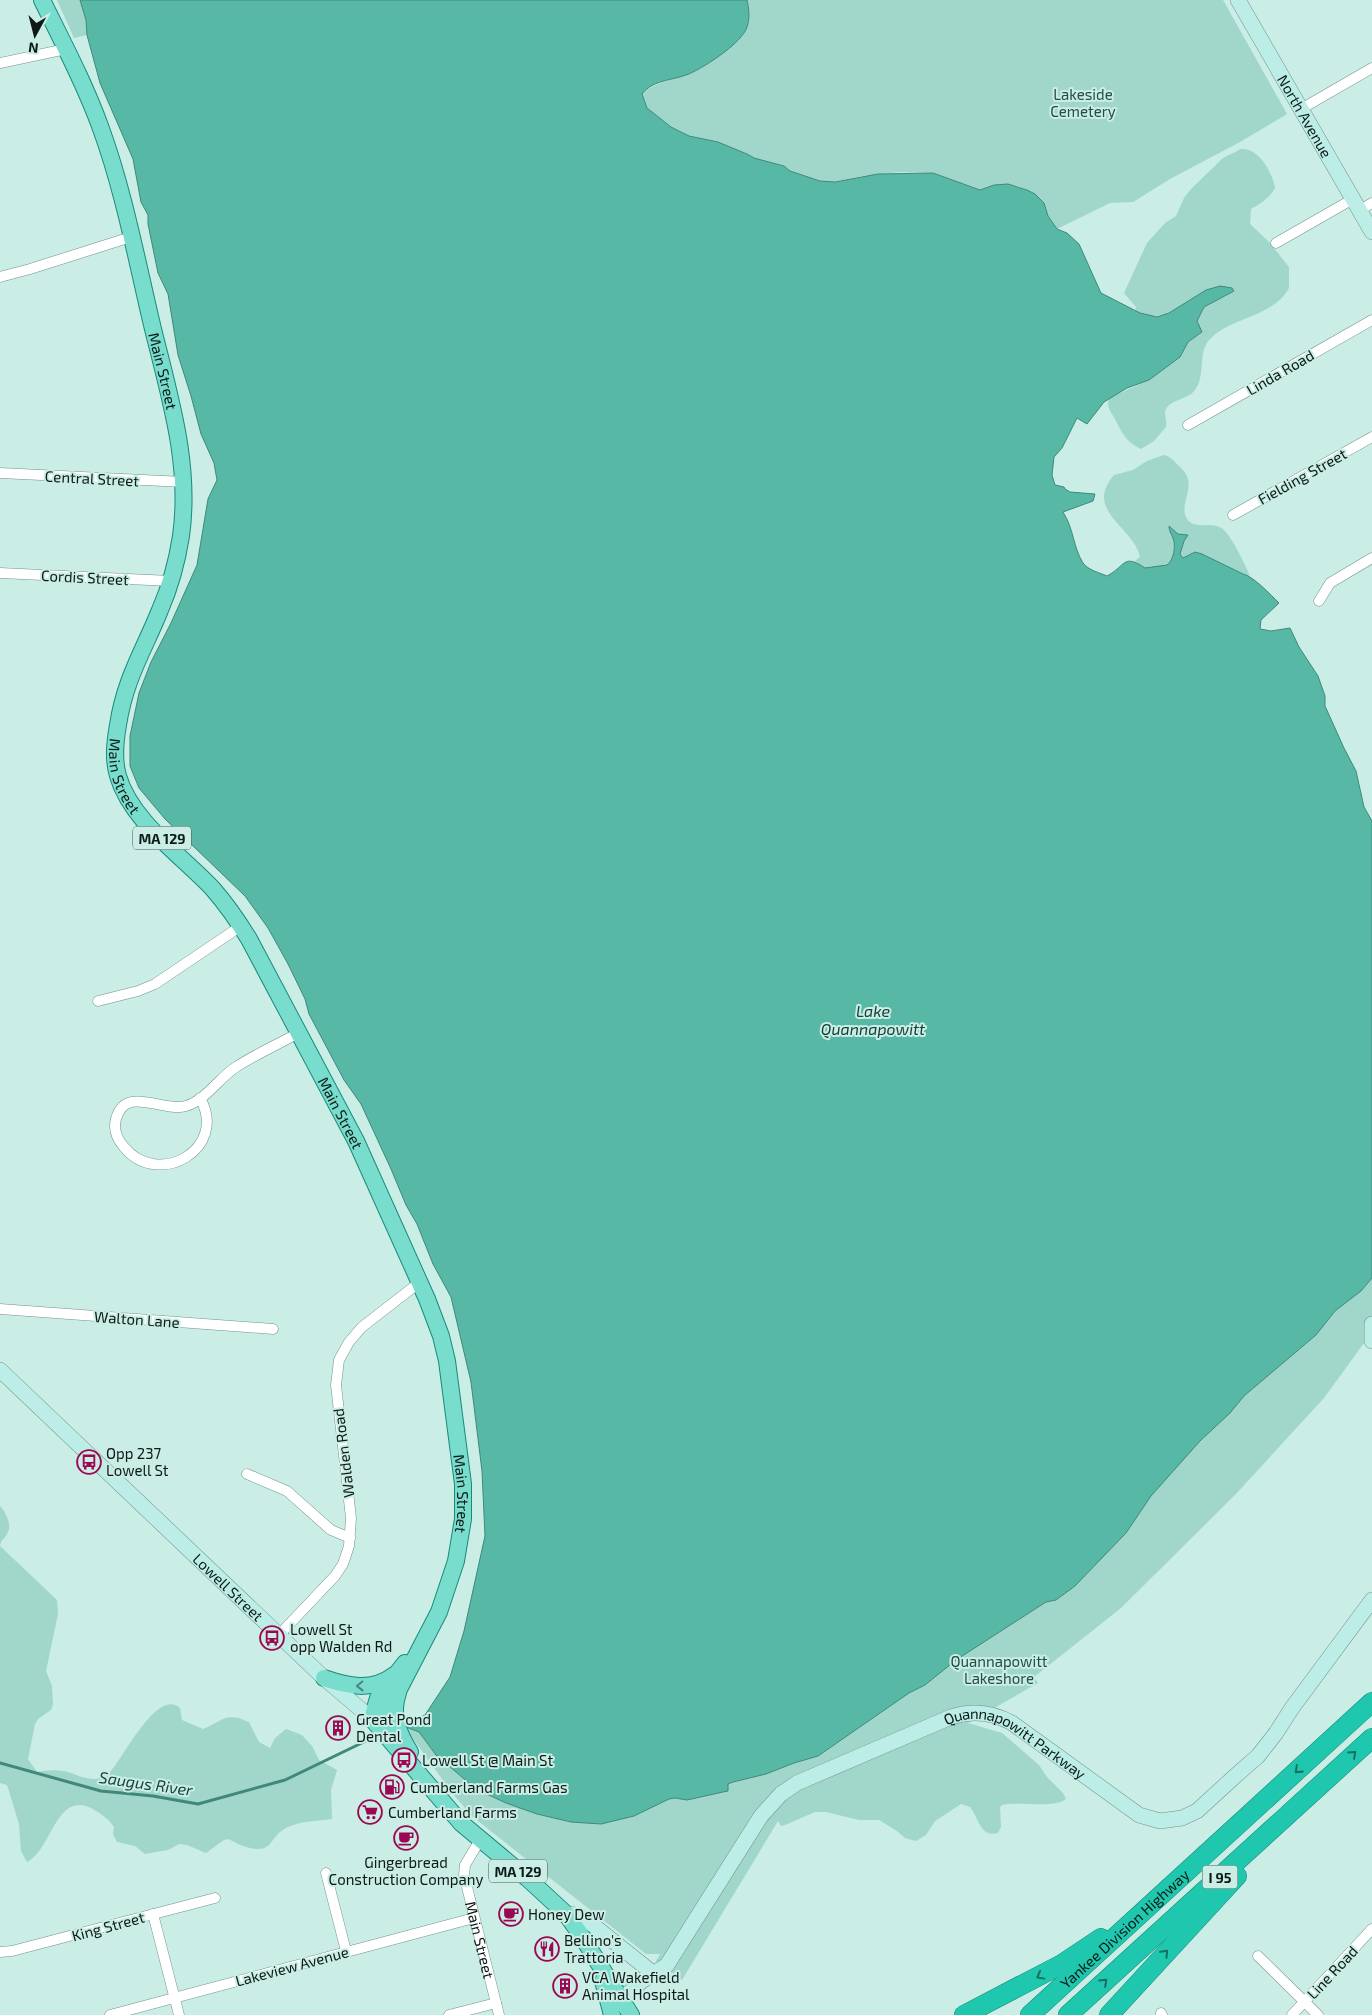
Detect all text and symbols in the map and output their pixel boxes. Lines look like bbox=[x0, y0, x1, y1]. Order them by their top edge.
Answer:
north arrow bbox=[10, 10, 60, 60]
text: N bbox=[27, 39, 39, 57]
street label: North Avenue bbox=[1274, 71, 1336, 161]
park label: Lakeside Cemetery bbox=[1050, 85, 1116, 120]
street label: Main Street bbox=[145, 331, 182, 412]
street label: Linda Road bbox=[1243, 345, 1317, 399]
street label: Fielding Street bbox=[1254, 444, 1350, 508]
street label: Central Street bbox=[44, 467, 140, 489]
street label: Cordis Street bbox=[41, 566, 130, 588]
street label: Main Street bbox=[106, 738, 144, 818]
road number: MA 129 bbox=[133, 826, 191, 850]
water label: Lake Quannapowitt bbox=[821, 1001, 926, 1039]
street label: Main Street bbox=[315, 1074, 367, 1152]
street label: Walton Lane bbox=[94, 1307, 180, 1331]
street label: Walden Road bbox=[329, 1407, 357, 1499]
place label: Opp 237 Lowell St bbox=[106, 1444, 169, 1479]
bus stop icon: Opp 237 Lowell St bbox=[76, 1449, 102, 1475]
street label: Main Street bbox=[450, 1453, 472, 1535]
street label: Lowell Street bbox=[189, 1549, 267, 1625]
place label: Lowell St opp Walden Rd bbox=[290, 1620, 392, 1655]
bus stop icon: Lowell St opp Walden Rd bbox=[259, 1625, 285, 1651]
park label: Quannapowitt Lakeshore bbox=[950, 1652, 1048, 1687]
one-way arrow bbox=[356, 1680, 364, 1691]
street label: Quannapowitt Parkway bbox=[941, 1704, 1090, 1783]
place label: Great Pond Dental bbox=[356, 1710, 431, 1745]
building icon: Great Pond Dental bbox=[325, 1715, 351, 1741]
bus stop icon: Lowell St @ Main St bbox=[391, 1747, 417, 1773]
place label: Lowell St @ Main St bbox=[422, 1751, 553, 1769]
one-way arrow bbox=[1348, 1751, 1357, 1760]
one-way arrow bbox=[1294, 1765, 1303, 1774]
water label: Saugus River bbox=[98, 1767, 195, 1799]
fuel station icon: Cumberland Farms Gas bbox=[379, 1774, 405, 1800]
place label: Cumberland Farms Gas bbox=[410, 1778, 568, 1796]
supermarket icon: Cumberland Farms bbox=[357, 1799, 383, 1825]
place label: Cumberland Farms bbox=[388, 1803, 517, 1821]
cafe icon: Gingerbread Construction Company bbox=[393, 1825, 419, 1851]
place label: Gingerbread Construction Company bbox=[329, 1853, 483, 1888]
road number: MA 129 bbox=[489, 1860, 547, 1882]
street label: Yankee Division Highway bbox=[1056, 1865, 1193, 1992]
road number: I 95 bbox=[1202, 1865, 1238, 1888]
street label: Main Street bbox=[462, 1899, 499, 1981]
cafe icon: Honey Dew bbox=[498, 1901, 524, 1927]
place label: Honey Dew bbox=[528, 1905, 605, 1923]
street label: King Street bbox=[70, 1908, 147, 1944]
place label: Bellino's Trattoria bbox=[564, 1931, 624, 1966]
restaurant icon: Bellino's Trattoria bbox=[534, 1936, 560, 1962]
street label: Lakeview Avenue bbox=[233, 1942, 351, 1990]
street label: Line Road bbox=[1303, 1942, 1361, 2002]
one-way arrow bbox=[1159, 1950, 1168, 1959]
place label: VCA Wakefield Animal Hospital bbox=[582, 1968, 690, 2003]
one-way arrow bbox=[1036, 1970, 1045, 1980]
building icon: VCA Wakefield Animal Hospital bbox=[552, 1973, 578, 1999]
one-way arrow bbox=[1099, 1979, 1108, 1988]

